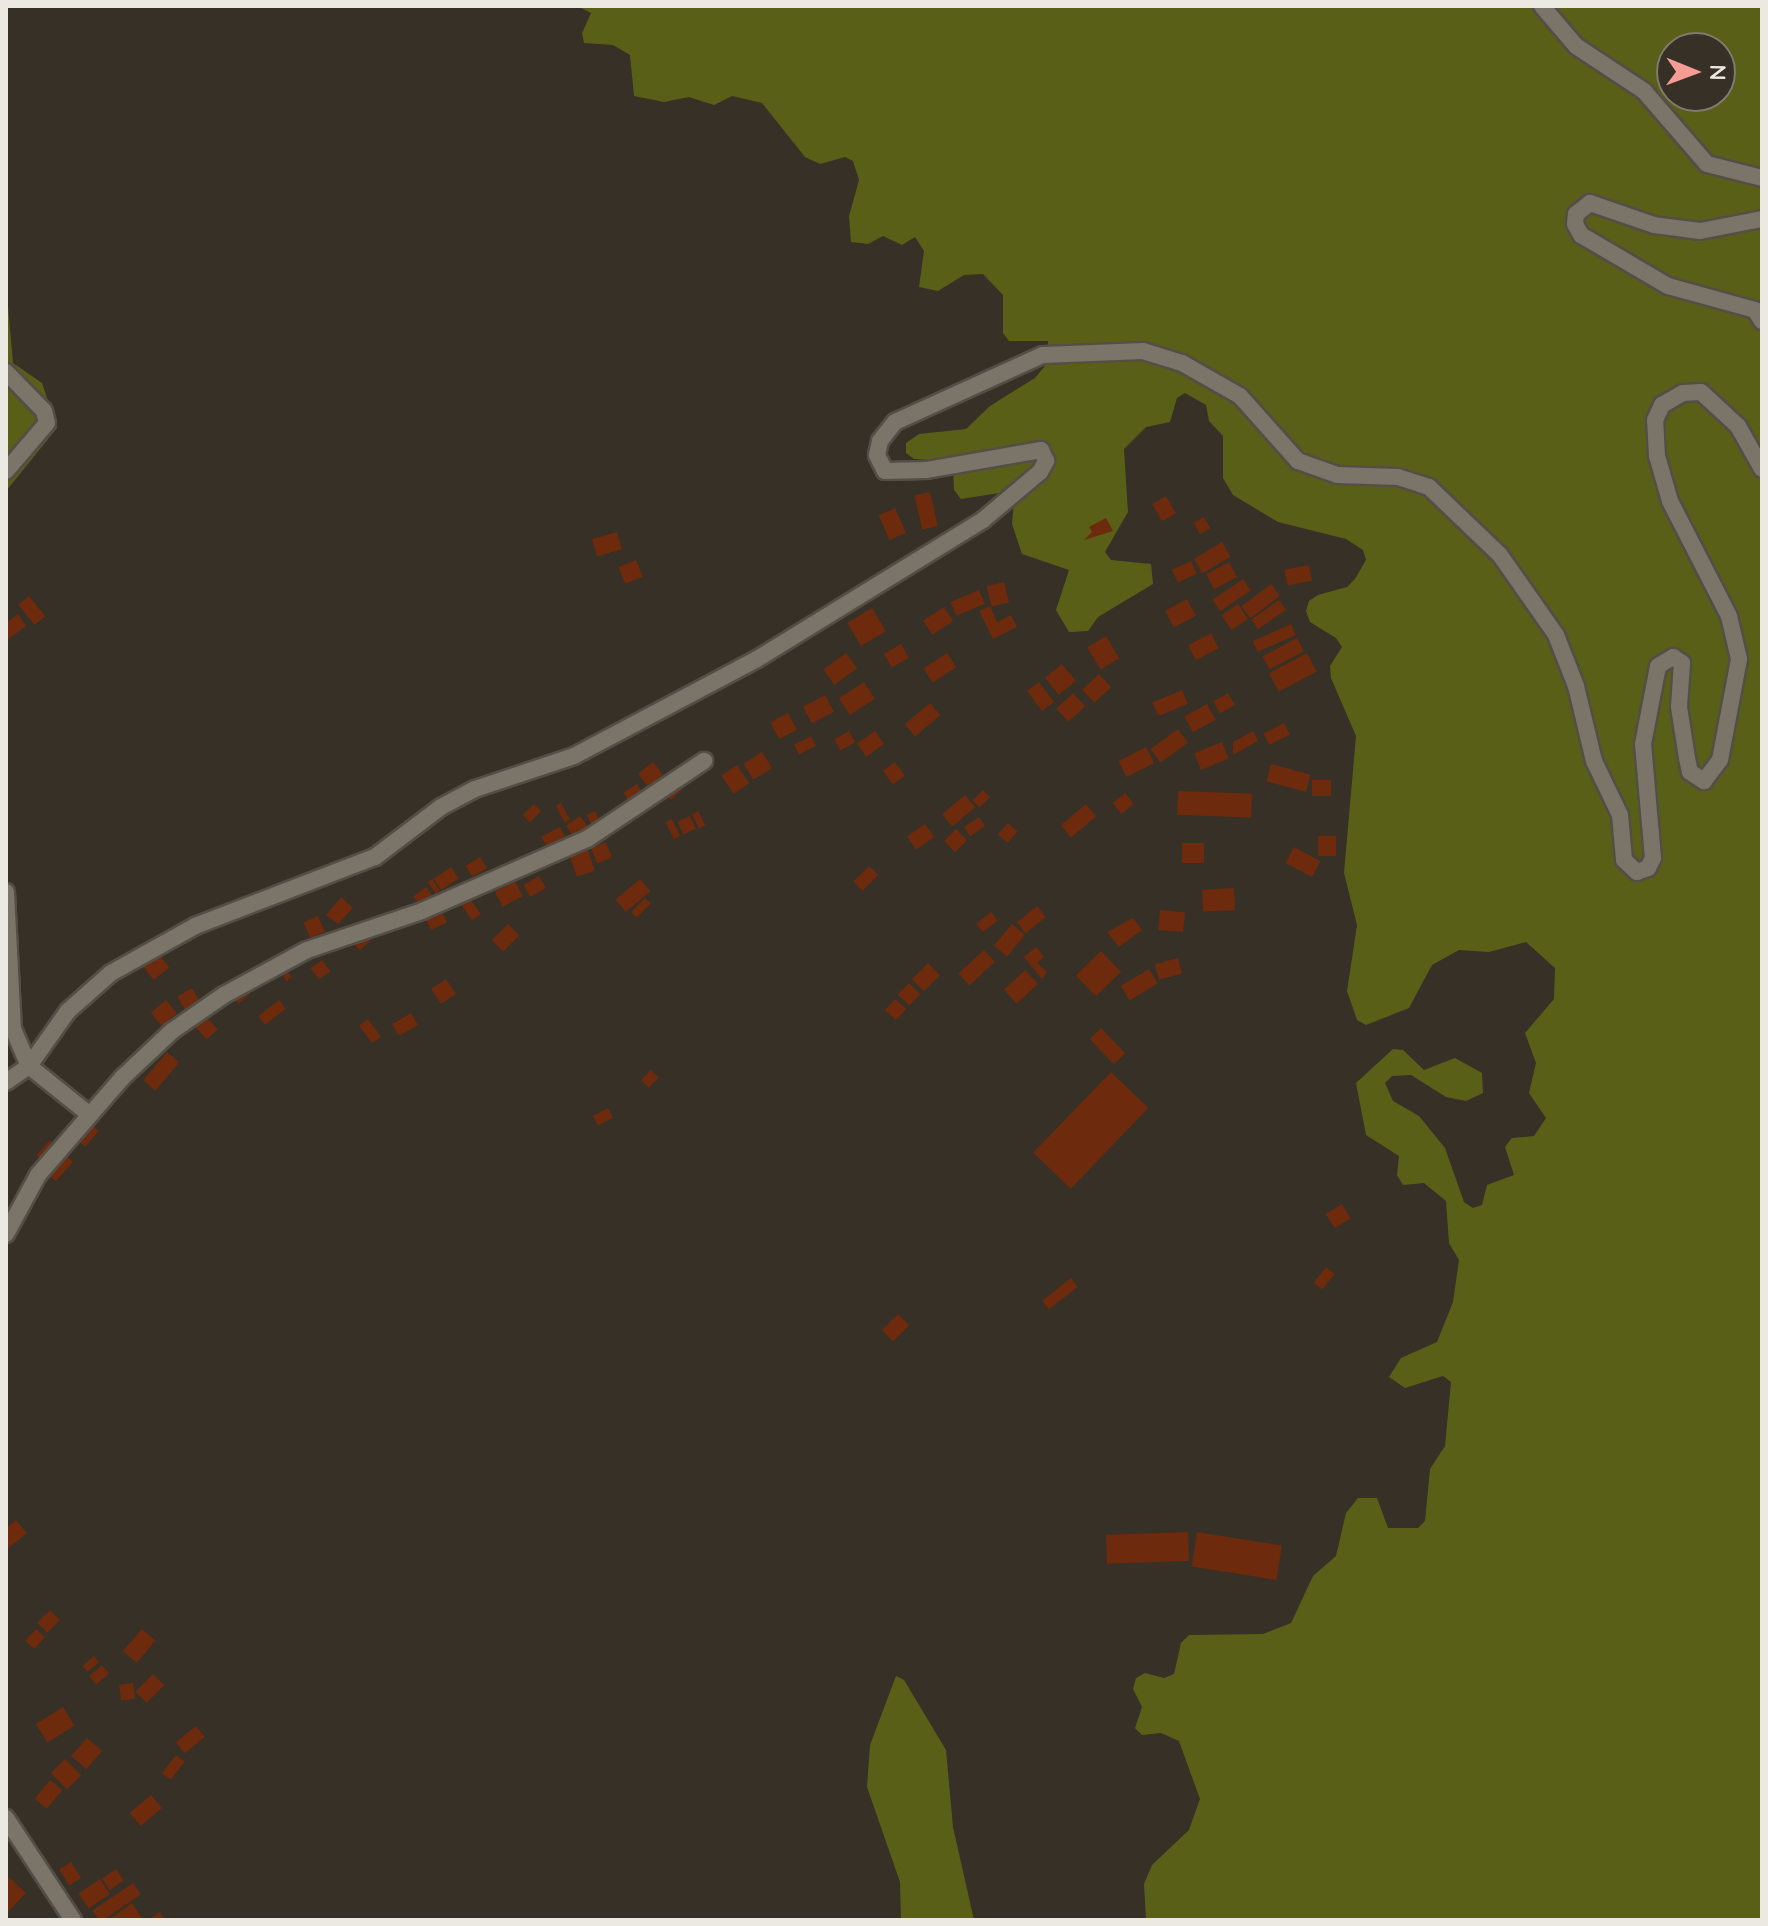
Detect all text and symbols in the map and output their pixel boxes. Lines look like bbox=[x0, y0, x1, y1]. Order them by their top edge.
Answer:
north arrow bbox=[1656, 32, 1736, 112]
text: N bbox=[1704, 64, 1732, 81]

